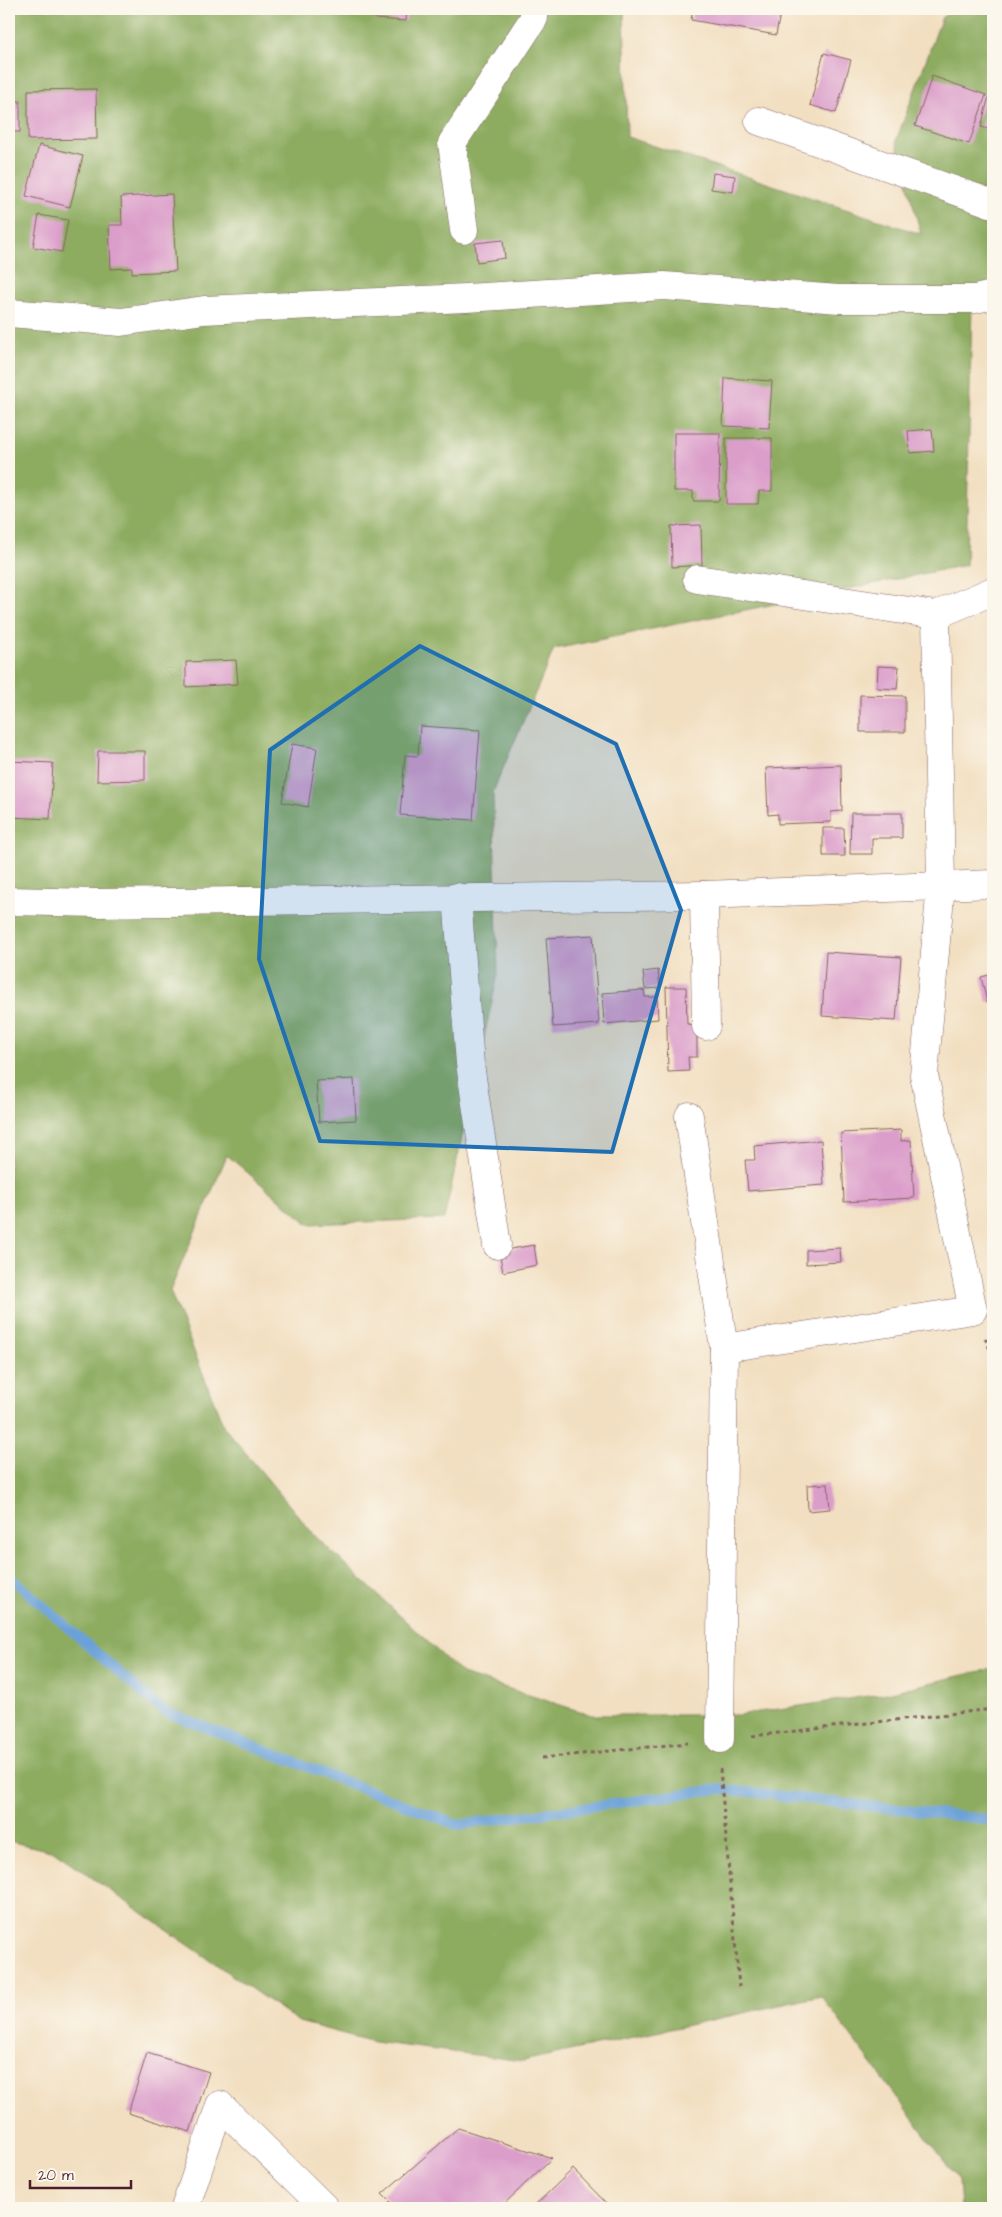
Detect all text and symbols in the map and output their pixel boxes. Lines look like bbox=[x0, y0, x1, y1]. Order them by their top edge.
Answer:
scale bar bbox=[30, 2157, 131, 2189]
text: 20 m bbox=[38, 2165, 74, 2186]

